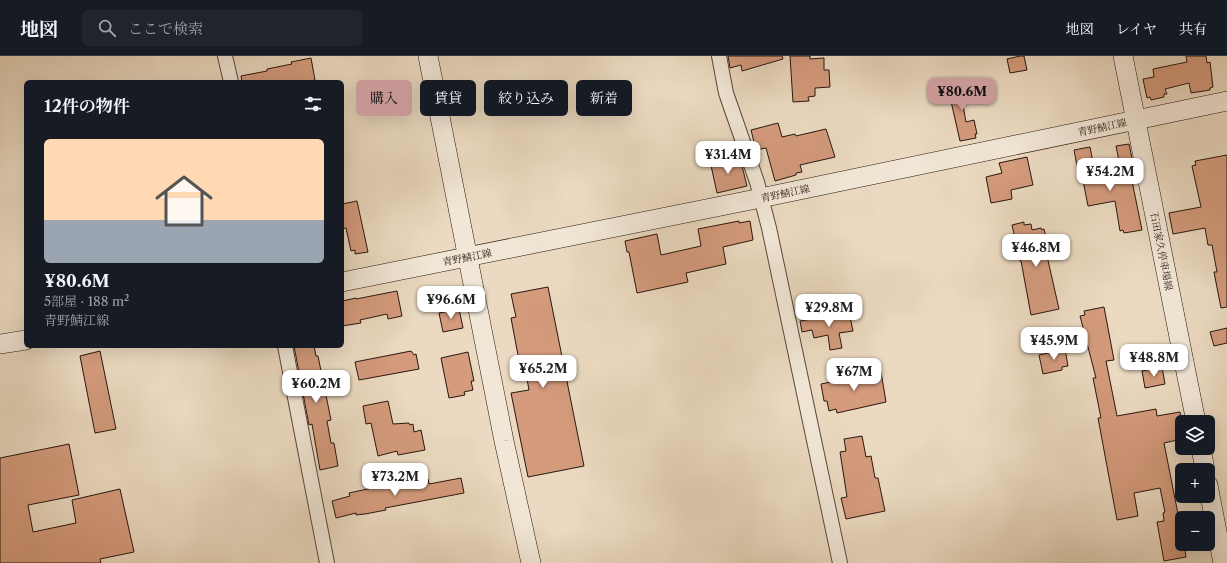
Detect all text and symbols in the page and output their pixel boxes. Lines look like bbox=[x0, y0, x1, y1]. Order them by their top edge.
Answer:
search box bbox=[82, 10, 362, 46]
icon: search bbox=[96, 17, 118, 39]
text: 地図 bbox=[20, 18, 58, 41]
text: ここで検索 bbox=[128, 19, 203, 38]
text: 地図 bbox=[1066, 20, 1094, 38]
text: レイヤ bbox=[1116, 20, 1157, 38]
text: 共有 bbox=[1179, 20, 1207, 38]
pin: ¥80.6M bbox=[929, 78, 995, 112]
chip: 購入 bbox=[356, 80, 412, 116]
chip: 賃貸 bbox=[420, 80, 476, 116]
chip: 絞り込み bbox=[484, 80, 568, 116]
chip: 新着 bbox=[576, 80, 632, 116]
text: ¥80.6M bbox=[937, 83, 987, 99]
icon: filters bbox=[302, 93, 324, 115]
text: 12件の物件 bbox=[44, 96, 130, 116]
street label: 青野鯖江線 bbox=[1076, 116, 1128, 139]
pin: ¥31.4M bbox=[695, 141, 761, 175]
text: ¥31.4M bbox=[704, 146, 752, 162]
pin: ¥54.2M bbox=[1077, 158, 1143, 192]
text: ¥54.2M bbox=[1086, 163, 1134, 179]
icon: home bbox=[148, 165, 220, 237]
street label: 青野鯖江線 bbox=[759, 182, 811, 205]
street label: 石田家久停車場線 bbox=[1147, 211, 1176, 292]
pin: ¥46.8M bbox=[1003, 234, 1069, 268]
text: ¥46.8M bbox=[1011, 239, 1061, 255]
street label: 青野鯖江線 bbox=[441, 246, 493, 269]
text: ¥80.6M bbox=[44, 271, 110, 291]
pin: ¥96.6M bbox=[418, 286, 484, 320]
text: ¥96.6M bbox=[426, 291, 476, 307]
text: 5部屋 · 188 m² bbox=[44, 293, 129, 309]
pin: ¥29.8M bbox=[796, 294, 862, 328]
text: ¥29.8M bbox=[804, 299, 854, 315]
text: 青野鯖江線 bbox=[44, 312, 109, 328]
pin: ¥45.9M bbox=[1021, 327, 1087, 361]
text: ¥45.9M bbox=[1030, 332, 1078, 348]
pin: ¥48.8M bbox=[1121, 344, 1187, 378]
text: ¥48.8M bbox=[1129, 349, 1179, 365]
pin: ¥65.2M bbox=[510, 355, 576, 389]
pin: ¥67M bbox=[830, 358, 878, 392]
text: ¥65.2M bbox=[519, 360, 567, 376]
text: ¥67M bbox=[835, 363, 873, 379]
pin: ¥60.2M bbox=[283, 370, 349, 404]
text: ¥60.2M bbox=[291, 375, 341, 391]
map controls bbox=[1175, 415, 1215, 551]
button: layers bbox=[1175, 415, 1215, 455]
pin: ¥73.2M bbox=[362, 463, 428, 497]
button: + bbox=[1175, 463, 1215, 503]
text: ¥73.2M bbox=[371, 468, 419, 484]
button: − bbox=[1175, 511, 1215, 551]

